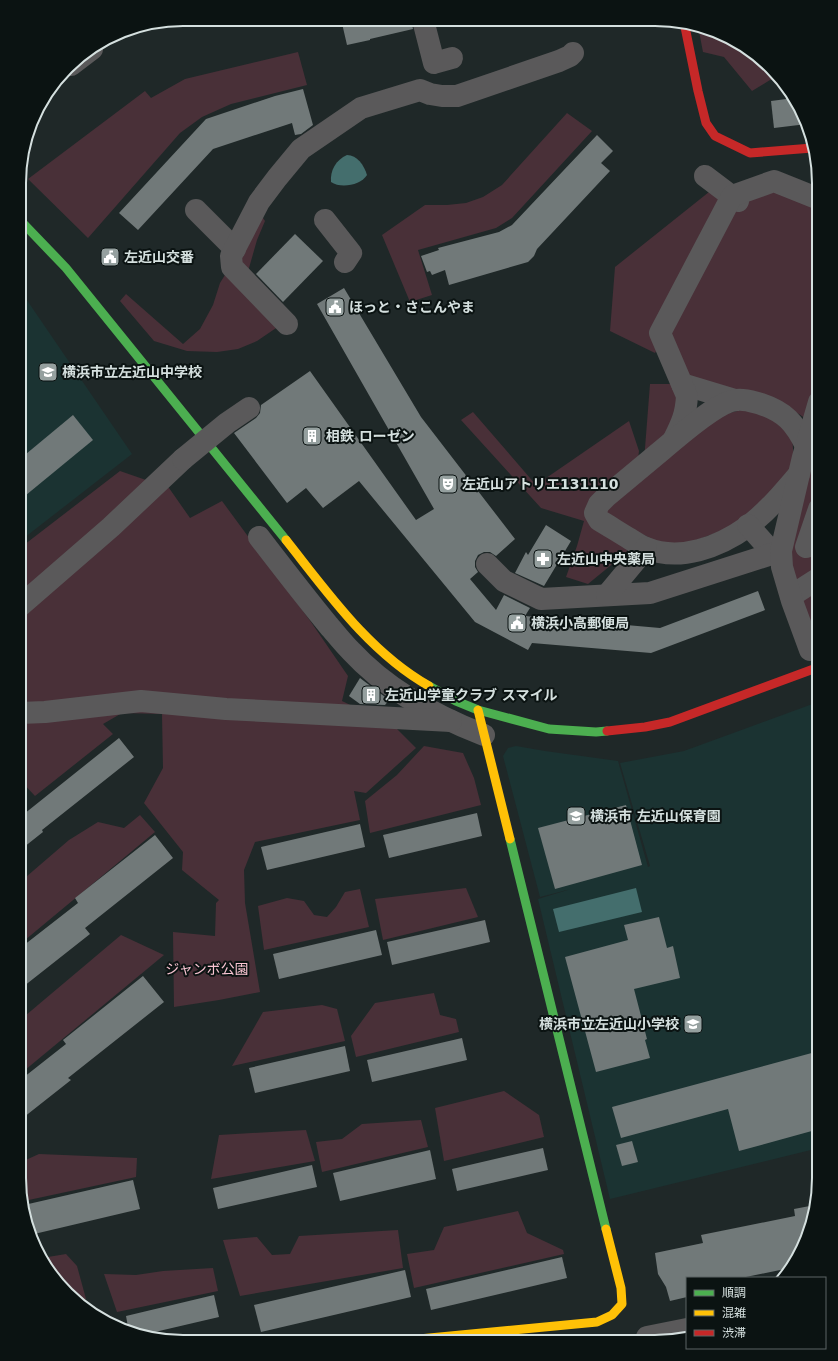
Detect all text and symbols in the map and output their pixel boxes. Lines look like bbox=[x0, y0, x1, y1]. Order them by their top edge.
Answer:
public building icon: 左近山交番 bbox=[99, 246, 121, 268]
place label: 左近山交番 bbox=[124, 249, 194, 265]
public building icon: ほっと・さこんやま bbox=[324, 296, 346, 318]
place label: ほっと・さこんやま bbox=[349, 299, 475, 315]
school or university icon: 横浜市立左近山中学校 bbox=[37, 361, 59, 383]
place label: 横浜市立左近山中学校 bbox=[62, 364, 202, 380]
building icon: 相鉄 ローゼン bbox=[301, 425, 323, 447]
place label: 相鉄 ローゼン bbox=[326, 428, 415, 444]
theatre icon: 左近山アトリエ131110 bbox=[437, 473, 459, 495]
place label: 左近山アトリエ131110 bbox=[462, 476, 619, 492]
pharmacy icon: 左近山中央薬局 bbox=[532, 548, 554, 570]
place label: 左近山中央薬局 bbox=[557, 551, 655, 567]
public building icon: 横浜小高郵便局 bbox=[506, 612, 528, 634]
place label: 横浜小高郵便局 bbox=[531, 615, 629, 631]
building icon: 左近山学童クラブ スマイル bbox=[360, 684, 382, 706]
place label: 左近山学童クラブ スマイル bbox=[385, 687, 557, 703]
school or university icon: 横浜市 左近山保育園 bbox=[565, 805, 587, 827]
place label: 横浜市 左近山保育園 bbox=[590, 808, 721, 824]
park label: ジャンボ公園 bbox=[165, 961, 249, 977]
school or university icon: 横浜市立左近山小学校 bbox=[682, 1013, 704, 1035]
place label: 横浜市立左近山小学校 bbox=[539, 1016, 679, 1032]
legend bbox=[686, 1277, 826, 1349]
text: 順調 bbox=[722, 1286, 746, 1300]
text: 混雑 bbox=[722, 1306, 746, 1320]
text: 渋滞 bbox=[722, 1326, 746, 1340]

